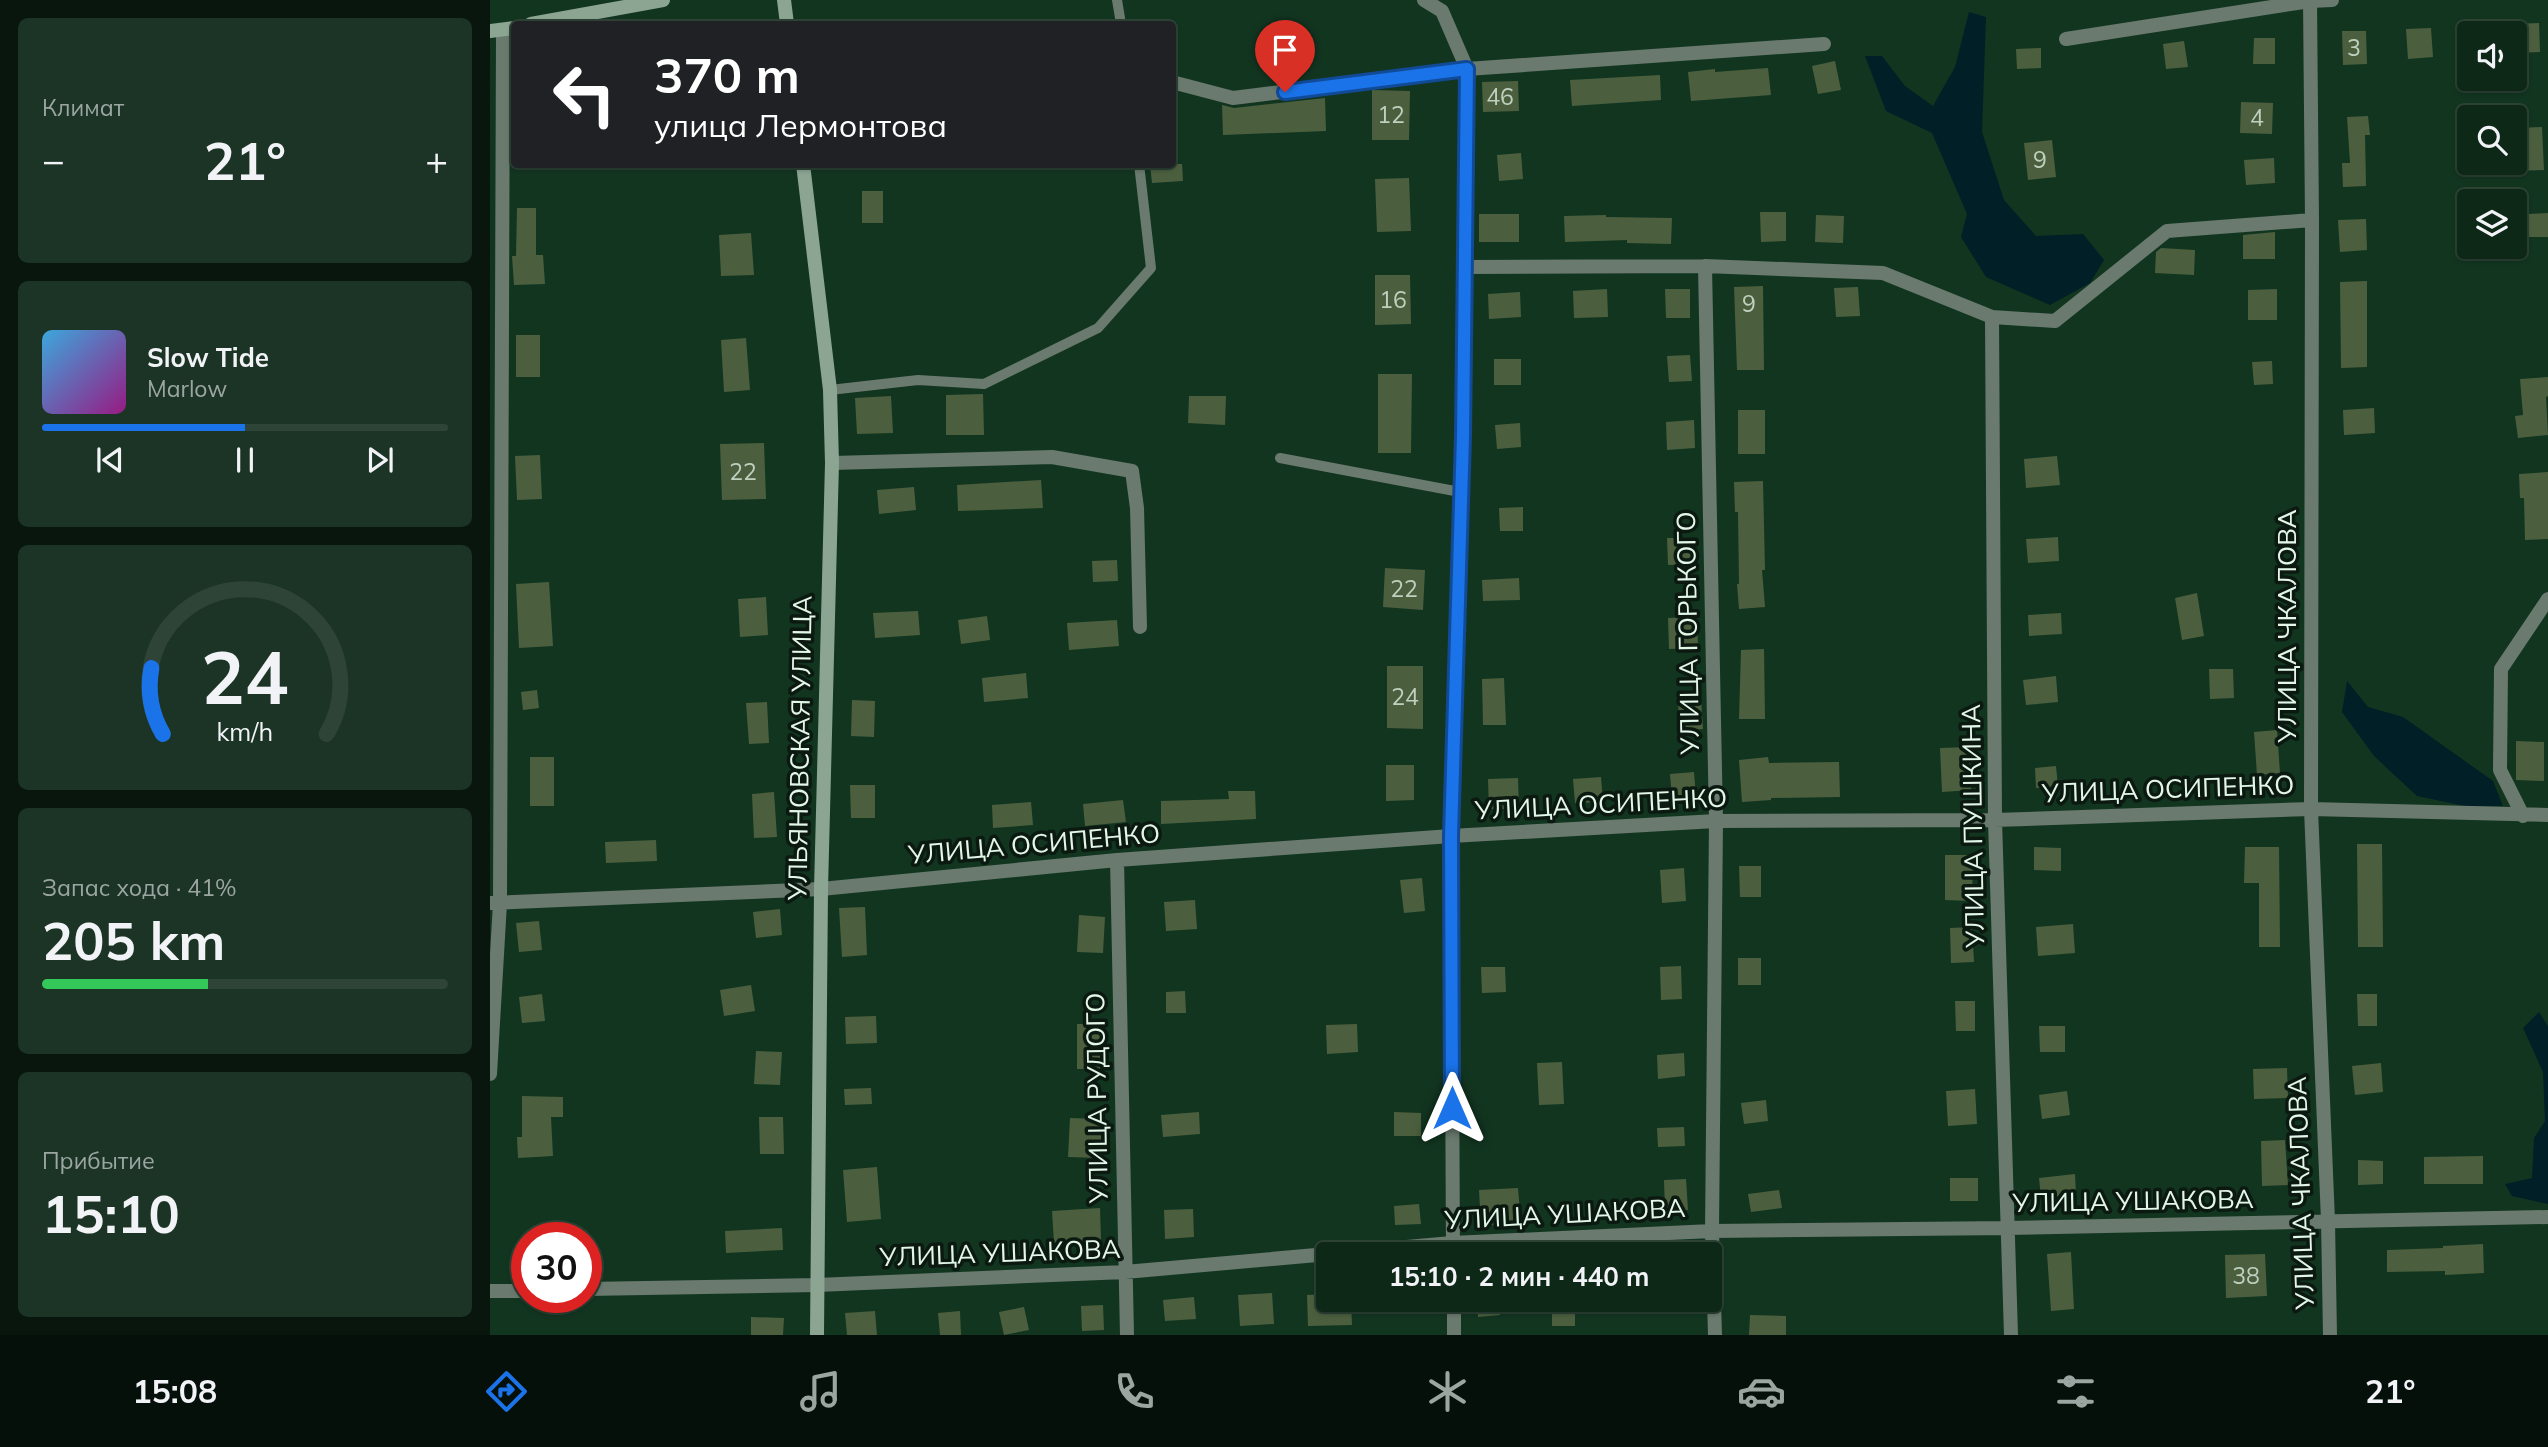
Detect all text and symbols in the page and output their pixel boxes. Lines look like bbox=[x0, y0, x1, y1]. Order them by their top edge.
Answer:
pin bbox=[1255, 20, 1315, 92]
map controls bbox=[2457, 21, 2527, 259]
button: sound bbox=[2457, 21, 2527, 91]
icon: arrive bbox=[1266, 31, 1304, 69]
house number: 3 bbox=[2347, 33, 2361, 62]
text: 370 m bbox=[654, 44, 800, 105]
icon: left bbox=[539, 49, 630, 140]
house number: 46 bbox=[1486, 82, 1514, 111]
text: Климат bbox=[42, 93, 124, 122]
house number: 12 bbox=[1377, 100, 1405, 129]
house number: 4 bbox=[2250, 103, 2264, 132]
text: улица Лермонтова bbox=[654, 105, 947, 145]
button: search bbox=[2457, 105, 2527, 175]
text: 21° bbox=[204, 128, 286, 193]
text: − bbox=[42, 136, 65, 184]
text: + bbox=[425, 136, 448, 184]
house number: 9 bbox=[2033, 145, 2047, 174]
button: layers bbox=[2457, 189, 2527, 259]
house number: 16 bbox=[1379, 285, 1407, 314]
house number: 9 bbox=[1742, 289, 1756, 318]
text: Slow Tide bbox=[147, 341, 269, 374]
text: Marlow bbox=[147, 374, 227, 403]
icon: previous bbox=[91, 441, 129, 479]
icon: pause bbox=[226, 441, 264, 479]
icon: next bbox=[361, 441, 399, 479]
house number: 22 bbox=[729, 457, 757, 486]
street label: УЛИЦА ЧКАЛОВА bbox=[2270, 509, 2303, 744]
street label: УЛИЦА ГОРЬКОГО bbox=[1669, 511, 1706, 756]
house number: 22 bbox=[1390, 574, 1418, 603]
street label: УЛЬЯНОВСКАЯ УЛИЦА bbox=[780, 595, 819, 902]
text: 24 bbox=[201, 631, 289, 722]
house number: 24 bbox=[1391, 682, 1419, 711]
street label: УЛИЦА ПУШКИНА bbox=[1954, 704, 1991, 949]
text: km/h bbox=[217, 715, 273, 746]
street label: УЛИЦА ОСИПЕНКО bbox=[2040, 768, 2295, 809]
street label: УЛИЦА ОСИПЕНКО bbox=[1473, 780, 1728, 827]
street label: УЛИЦА ОСИПЕНКО bbox=[906, 816, 1161, 871]
text: Запас хода · 41% bbox=[42, 873, 237, 902]
text: 205 km bbox=[42, 908, 225, 973]
street label: УЛИЦА РУДОГО bbox=[1078, 992, 1115, 1205]
position arrow bbox=[1415, 1071, 1489, 1145]
street label: УЛИЦА ЧКАЛОВА bbox=[2280, 1076, 2321, 1311]
text: Прибытие bbox=[42, 1146, 155, 1175]
text: 15:10 bbox=[42, 1181, 180, 1246]
street label: УЛИЦА УШАКОВА bbox=[2011, 1182, 2254, 1219]
street label: УЛИЦА УШАКОВА bbox=[1443, 1191, 1686, 1236]
speed limit sign: 30 bbox=[511, 1222, 602, 1313]
street label: УЛИЦА УШАКОВА bbox=[878, 1232, 1121, 1273]
text: 15:10 · 2 мин · 440 m bbox=[1389, 1260, 1649, 1293]
house number: 38 bbox=[2232, 1261, 2260, 1290]
icon: directions bbox=[482, 1367, 531, 1416]
icon: music bbox=[796, 1367, 845, 1416]
icon: phone bbox=[1110, 1367, 1159, 1416]
icon: climate bbox=[1423, 1367, 1472, 1416]
icon: car bbox=[1737, 1367, 1786, 1416]
icon: filters bbox=[2051, 1367, 2100, 1416]
text: 15:08 bbox=[132, 1371, 217, 1411]
text: 21° bbox=[2365, 1371, 2415, 1411]

